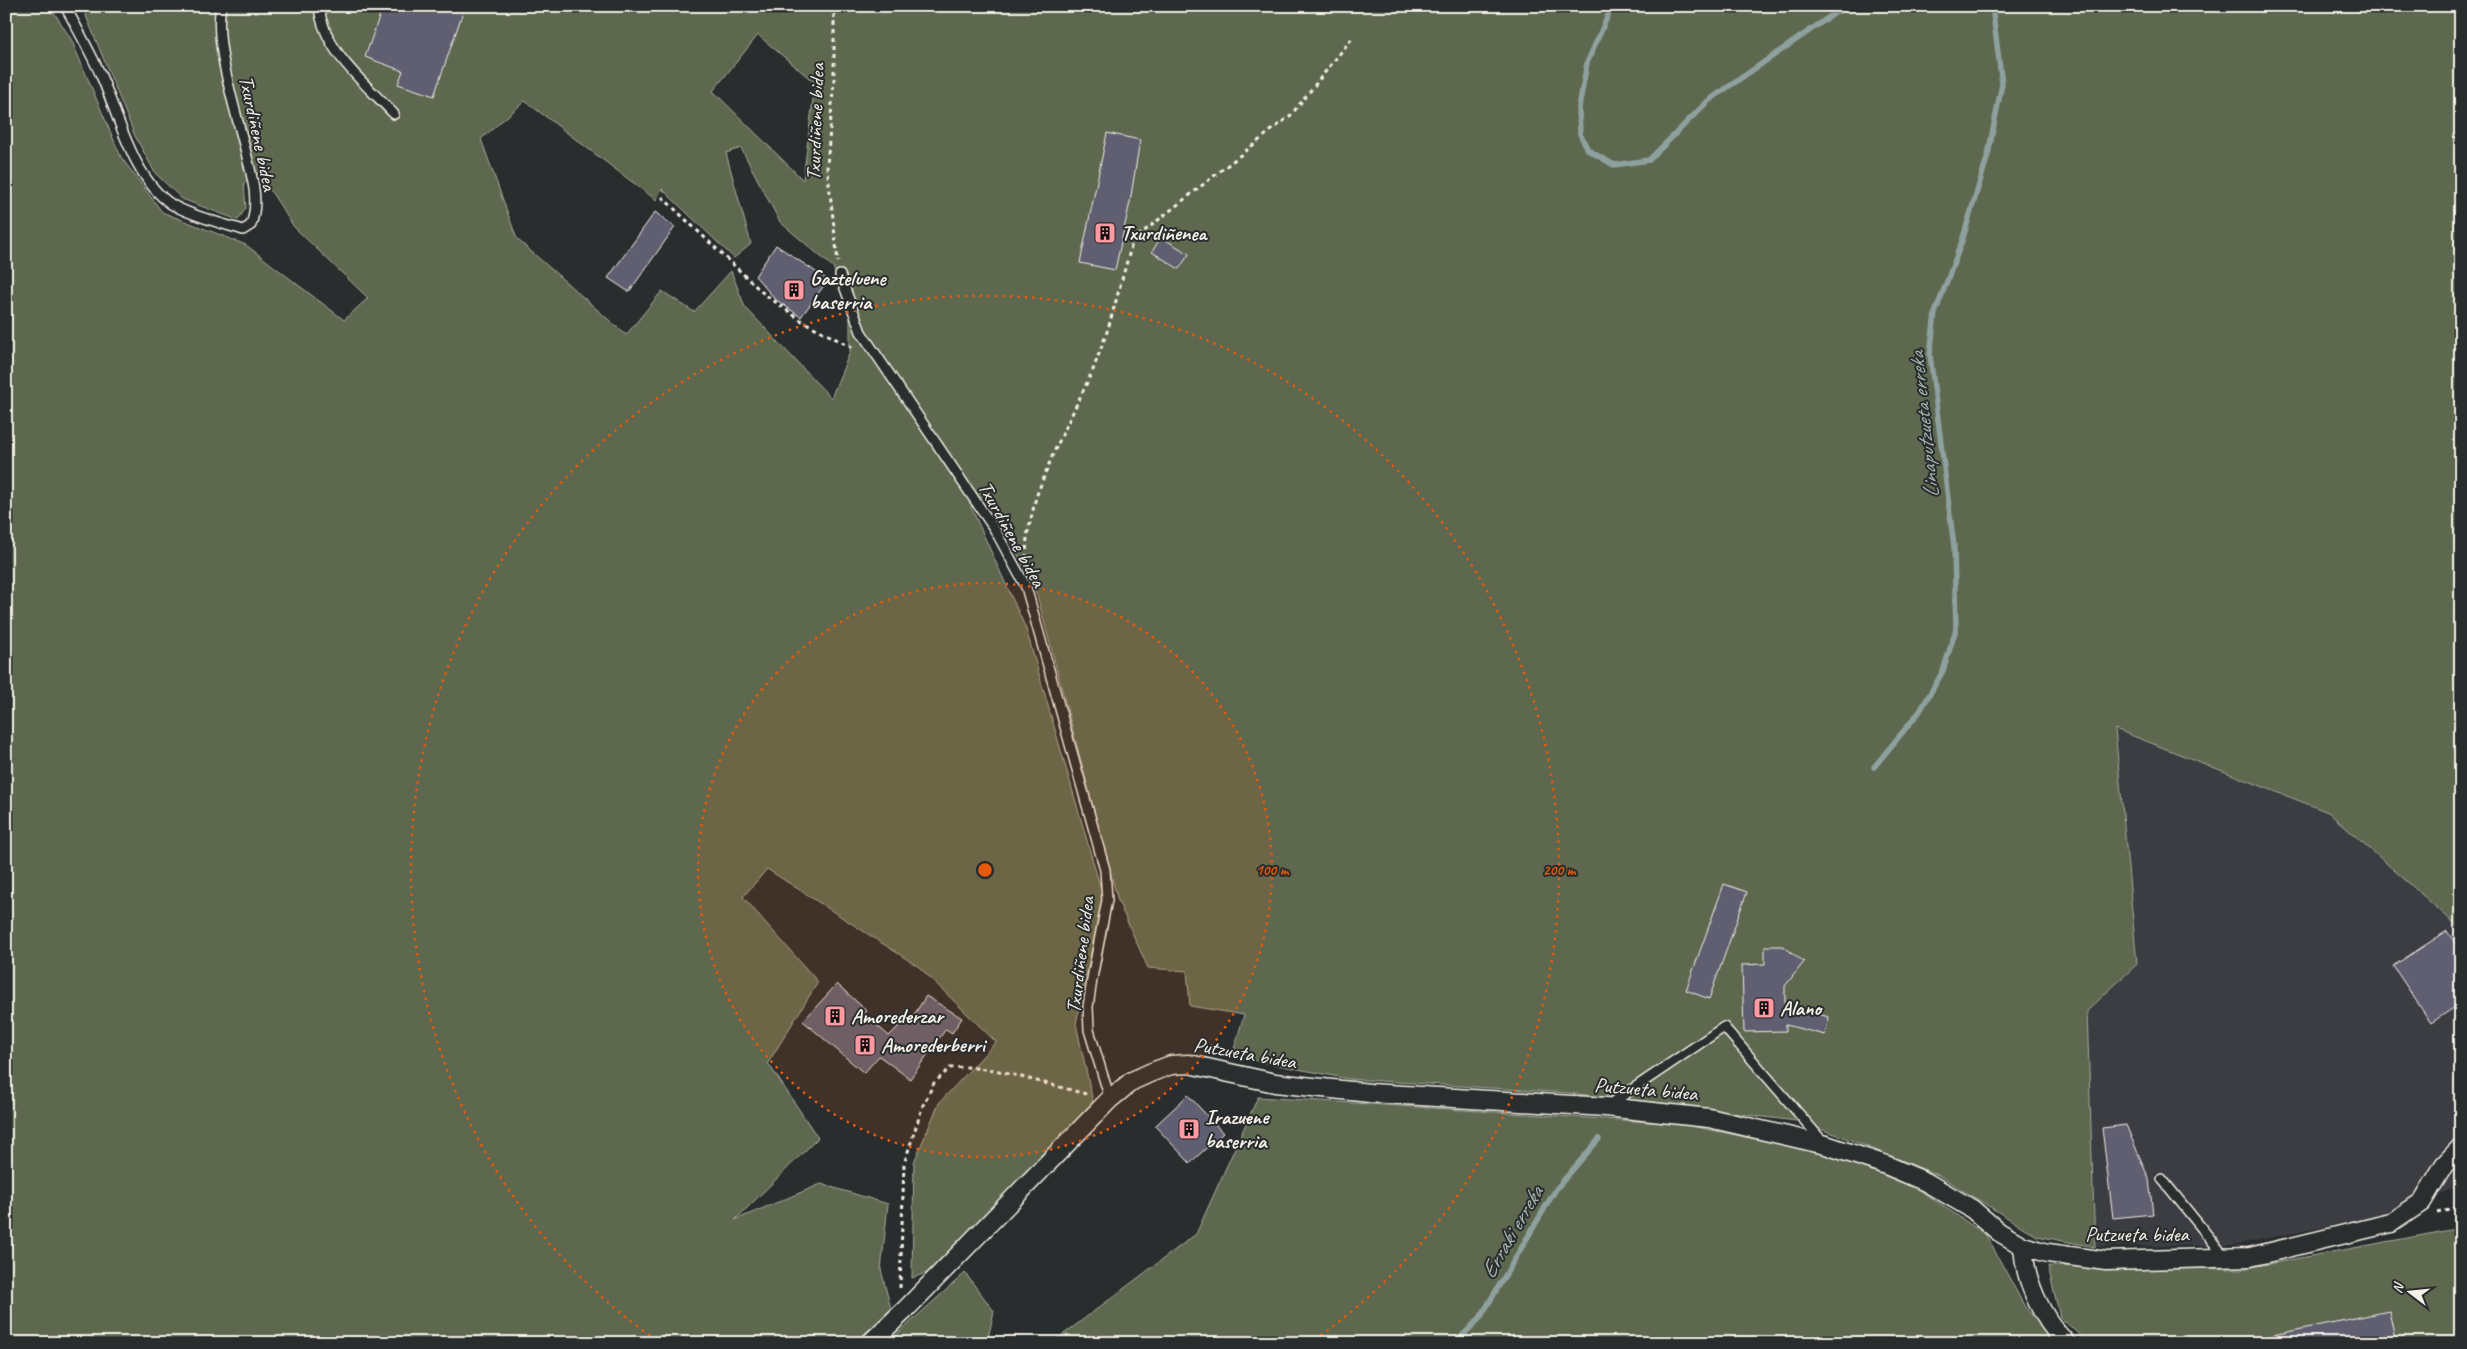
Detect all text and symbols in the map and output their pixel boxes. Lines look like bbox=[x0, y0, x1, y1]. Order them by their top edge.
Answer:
street label: Txurdiñene bidea bbox=[800, 61, 830, 181]
street label: Txurdiñene bidea bbox=[233, 73, 283, 195]
place label: Txurdiñenea bbox=[1121, 220, 1208, 246]
building icon: Txurdiñenea bbox=[1093, 221, 1117, 245]
place label: Gazteluene baserria bbox=[810, 265, 887, 315]
building icon: Gazteluene baserria bbox=[782, 278, 806, 302]
water label: Linaputzueta erreka bbox=[1902, 347, 1946, 500]
street label: Txurdiñene bidea bbox=[972, 476, 1053, 593]
centre of rings bbox=[976, 861, 994, 879]
text: 100 m bbox=[1256, 861, 1290, 880]
text: 200 m bbox=[1543, 861, 1577, 880]
street label: Txurdiñene bidea bbox=[1060, 894, 1100, 1015]
place label: Alano bbox=[1780, 995, 1823, 1021]
building icon: Alano bbox=[1752, 996, 1776, 1020]
place label: Amorederzar bbox=[851, 1003, 945, 1029]
building icon: Amorederzar bbox=[823, 1004, 847, 1028]
street label: Putzueta bidea bbox=[1192, 1031, 1300, 1075]
place label: Amorederberri bbox=[881, 1032, 988, 1058]
building icon: Amorederberri bbox=[853, 1033, 877, 1057]
street label: Putzueta bidea bbox=[1593, 1072, 1701, 1107]
place label: Irazuene baserria bbox=[1205, 1104, 1270, 1154]
building icon: Irazuene baserria bbox=[1177, 1117, 1201, 1141]
water label: Erraki erreka bbox=[1474, 1180, 1550, 1283]
street label: Putzueta bidea bbox=[2085, 1221, 2191, 1247]
north arrow bbox=[2384, 1266, 2434, 1316]
text: N bbox=[2389, 1280, 2408, 1295]

